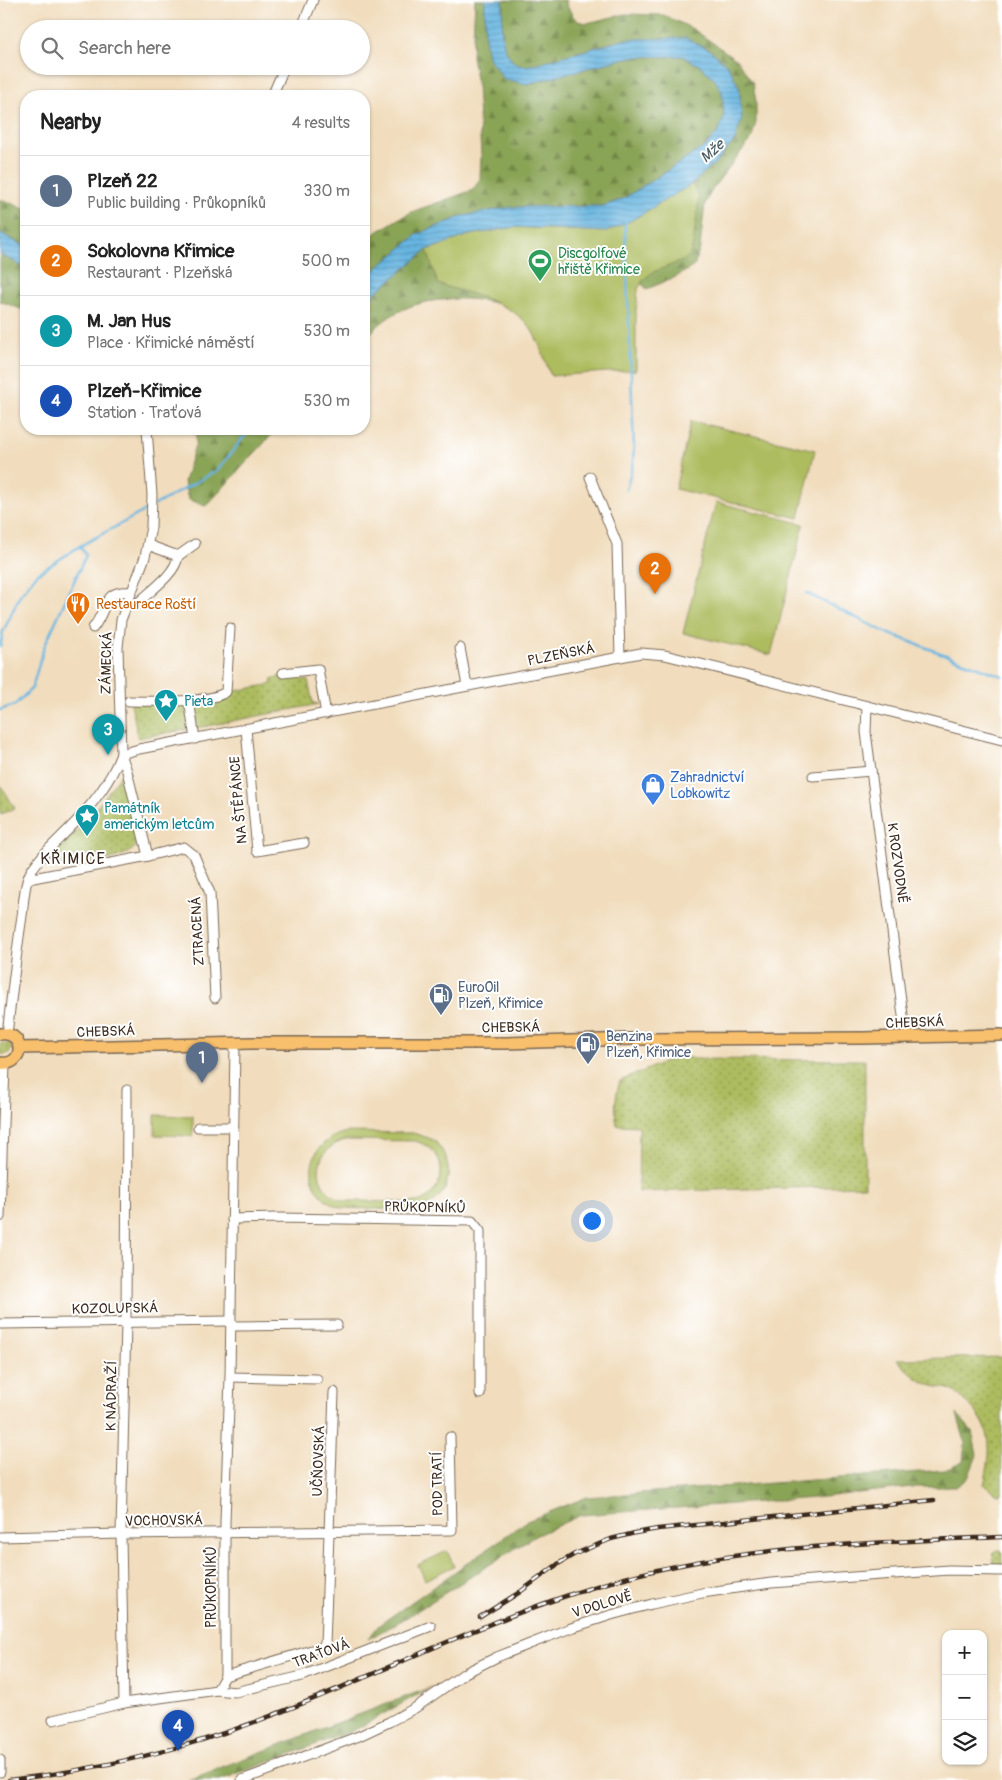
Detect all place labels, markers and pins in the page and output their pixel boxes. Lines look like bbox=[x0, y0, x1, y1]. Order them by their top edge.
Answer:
place label: Discgolfové hřiště Křimice bbox=[558, 245, 640, 278]
sports icon: Discgolfové hřiště Křimice bbox=[527, 248, 553, 282]
pin: 2 bbox=[639, 553, 671, 594]
restaurant icon: Restaurace Roští bbox=[65, 591, 91, 625]
place label: Restaurace Roští bbox=[96, 596, 196, 613]
place icon: Pieta bbox=[153, 688, 179, 722]
place label: Pieta bbox=[184, 693, 213, 710]
pin: 3 bbox=[92, 714, 124, 755]
place label: Zahradnictví Lobkowitz bbox=[670, 769, 744, 802]
shop icon: Zahradnictví Lobkowitz bbox=[640, 772, 666, 806]
place label: Památník americkým letcům bbox=[104, 800, 214, 833]
place icon: Památník americkým letcům bbox=[74, 803, 100, 837]
place label: EuroOil Plzeň, Křimice bbox=[458, 979, 543, 1012]
fuel station icon: EuroOil Plzeň, Křimice bbox=[428, 982, 454, 1016]
place label: Benzina Plzeň, Křimice bbox=[606, 1028, 691, 1061]
fuel station icon: Benzina Plzeň, Křimice bbox=[575, 1031, 601, 1065]
pin: 1 bbox=[186, 1042, 218, 1083]
pin: 4 bbox=[162, 1710, 194, 1751]

